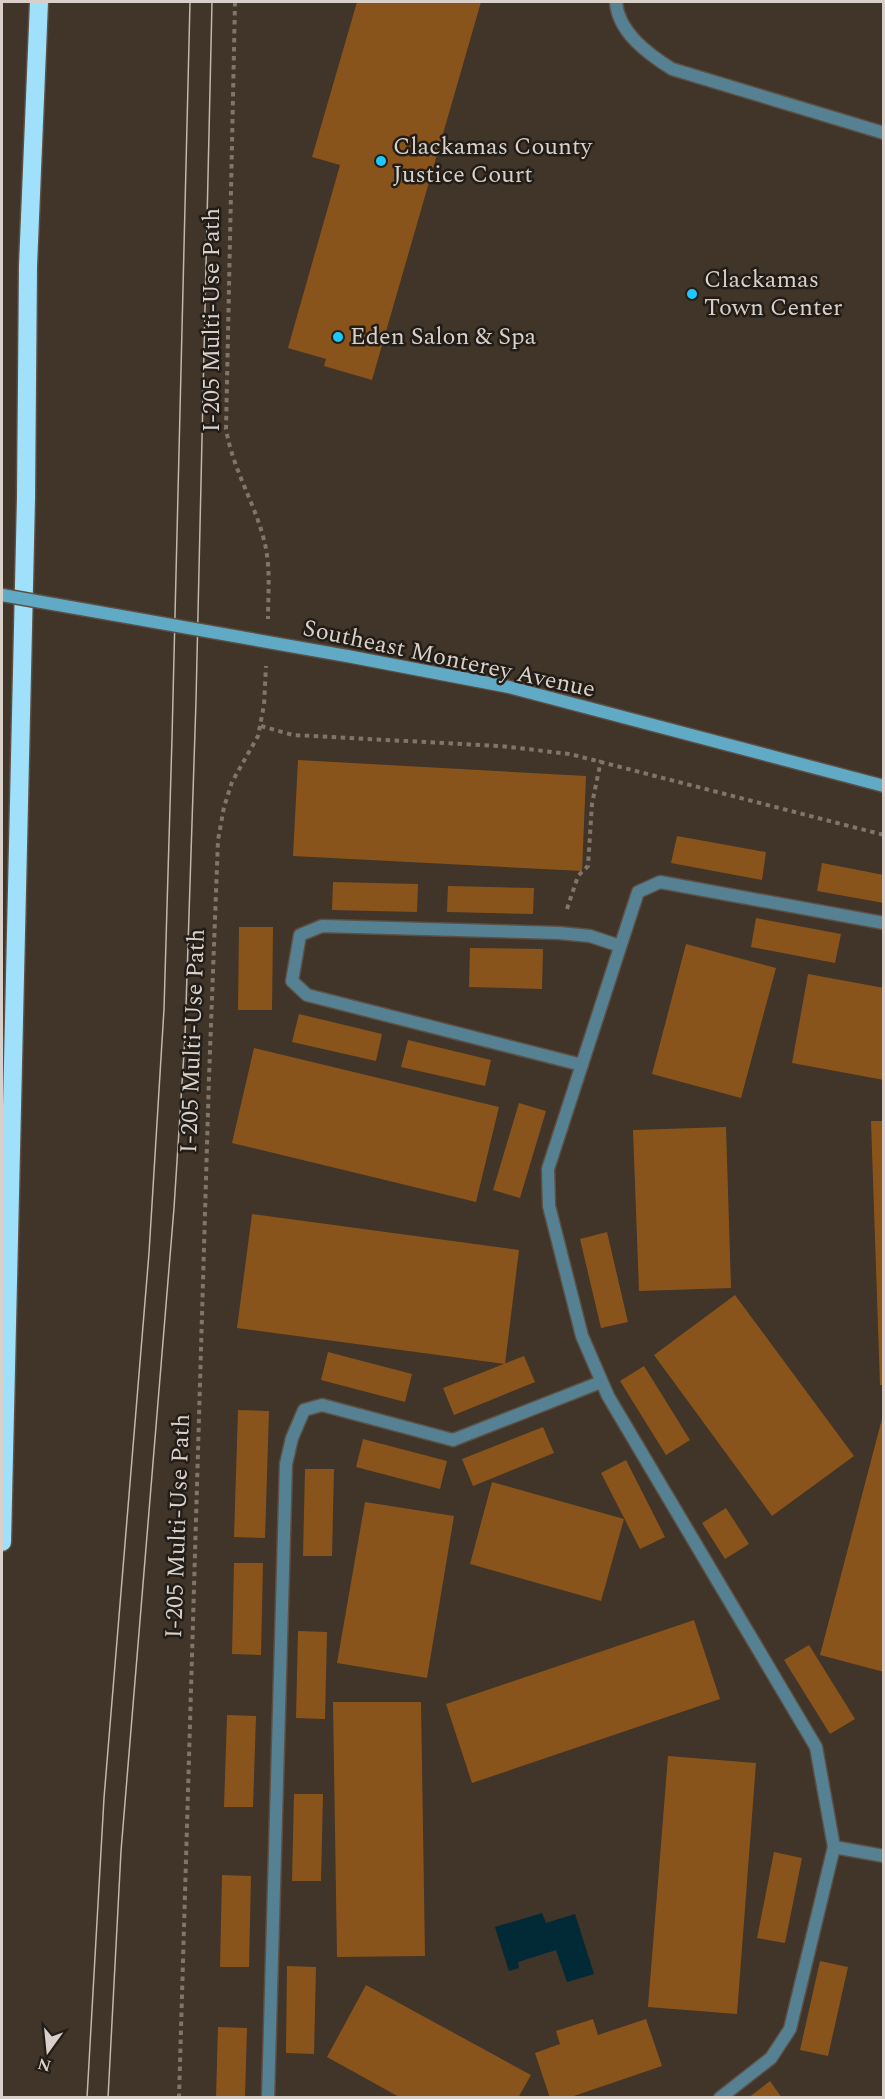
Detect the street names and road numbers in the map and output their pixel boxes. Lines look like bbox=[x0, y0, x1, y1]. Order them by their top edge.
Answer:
street label: I-205 Multi-Use Path bbox=[194, 208, 230, 432]
street label: Southeast Monterey Avenue bbox=[299, 610, 599, 708]
street label: I-205 Multi-Use Path bbox=[171, 928, 215, 1154]
street label: I-205 Multi-Use Path bbox=[156, 1413, 200, 1639]

